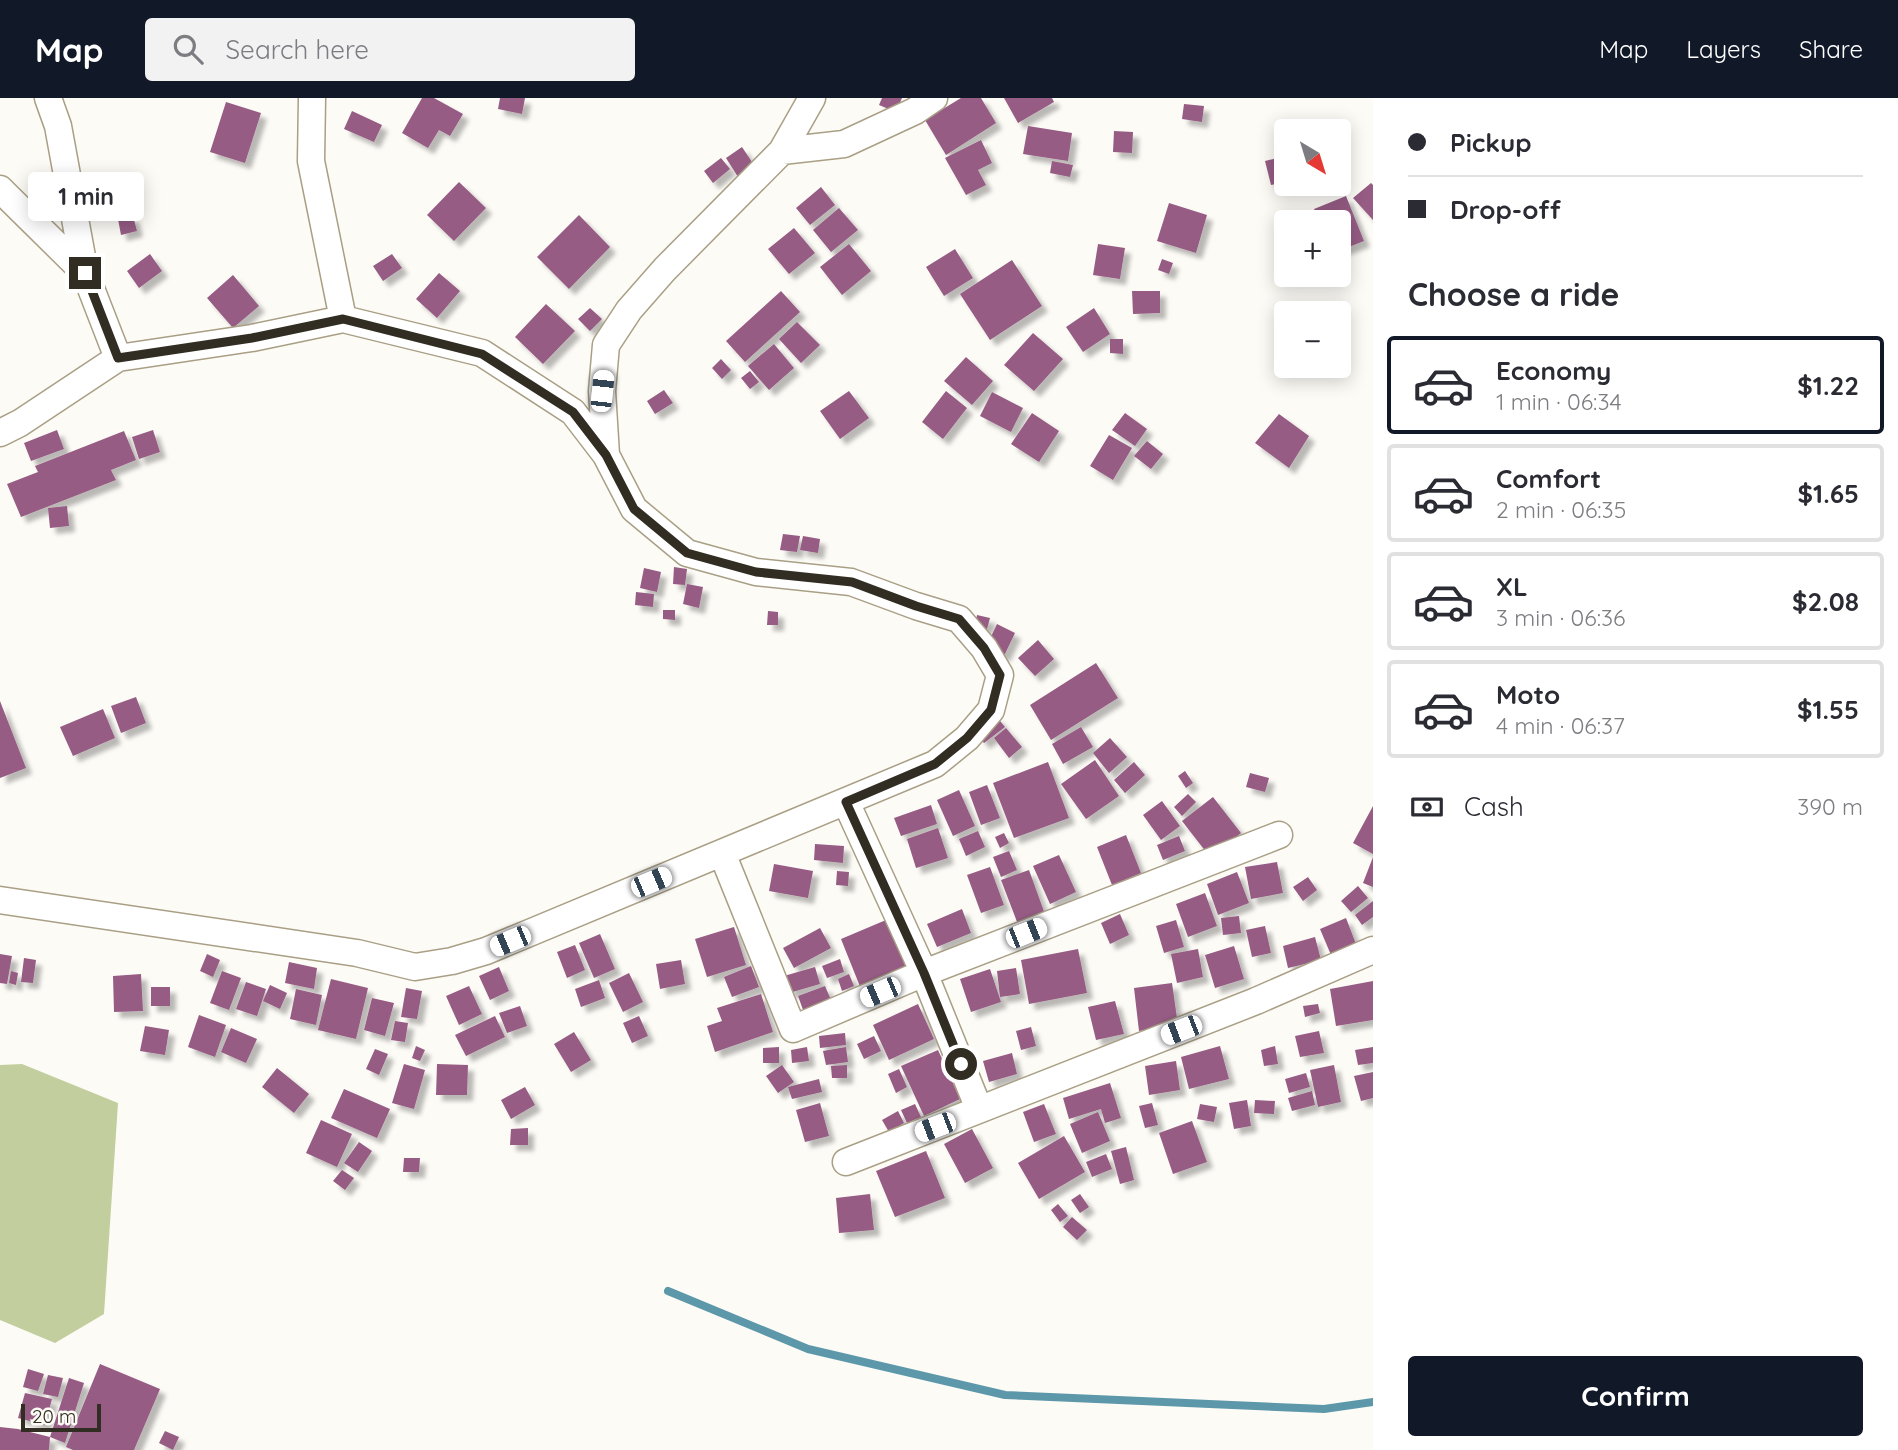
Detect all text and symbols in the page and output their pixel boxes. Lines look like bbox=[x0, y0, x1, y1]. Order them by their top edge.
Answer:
search box bbox=[145, 18, 635, 81]
text: Map bbox=[35, 29, 103, 70]
icon: search bbox=[169, 30, 207, 68]
text: Search here bbox=[225, 33, 369, 66]
text: Map bbox=[1599, 34, 1648, 64]
text: Layers bbox=[1686, 34, 1761, 64]
text: Share bbox=[1799, 34, 1863, 64]
north arrow bbox=[1274, 119, 1351, 196]
map controls bbox=[1274, 119, 1351, 378]
text: Pickup bbox=[1450, 126, 1532, 159]
callout: 1 min bbox=[27, 172, 143, 220]
text: 1 min bbox=[58, 182, 114, 211]
text: Drop-off bbox=[1450, 193, 1561, 226]
button: + bbox=[1274, 210, 1351, 287]
route end bbox=[69, 257, 101, 289]
text: Choose a ride bbox=[1408, 274, 1620, 314]
button: − bbox=[1274, 301, 1351, 378]
icon: car bbox=[1412, 354, 1475, 417]
text: Economy bbox=[1496, 354, 1611, 387]
car bbox=[590, 369, 615, 413]
text: $1.22 bbox=[1797, 369, 1859, 402]
text: 1 min · 06:34 bbox=[1496, 387, 1622, 416]
icon: car bbox=[1412, 462, 1475, 525]
text: Comfort bbox=[1496, 462, 1601, 495]
text: $1.65 bbox=[1798, 477, 1859, 510]
text: 2 min · 06:35 bbox=[1496, 495, 1626, 524]
icon: car bbox=[1412, 570, 1475, 633]
text: XL bbox=[1496, 570, 1528, 603]
text: $2.08 bbox=[1792, 585, 1859, 618]
text: 3 min · 06:36 bbox=[1496, 603, 1625, 632]
icon: car bbox=[1412, 678, 1475, 741]
text: Moto bbox=[1496, 678, 1560, 711]
text: $1.55 bbox=[1797, 693, 1859, 726]
text: 4 min · 06:37 bbox=[1496, 711, 1625, 740]
icon: cash bbox=[1408, 788, 1446, 826]
text: Cash bbox=[1464, 790, 1524, 823]
text: 390 m bbox=[1797, 792, 1863, 821]
car bbox=[628, 864, 675, 900]
car bbox=[1003, 915, 1050, 951]
car bbox=[487, 923, 534, 959]
car bbox=[857, 974, 904, 1010]
car bbox=[1158, 1013, 1205, 1047]
route start bbox=[945, 1048, 977, 1080]
car bbox=[912, 1110, 959, 1144]
button: Confirm bbox=[1408, 1356, 1863, 1436]
scale bar bbox=[21, 1401, 102, 1433]
text: 20 m bbox=[32, 1404, 76, 1428]

